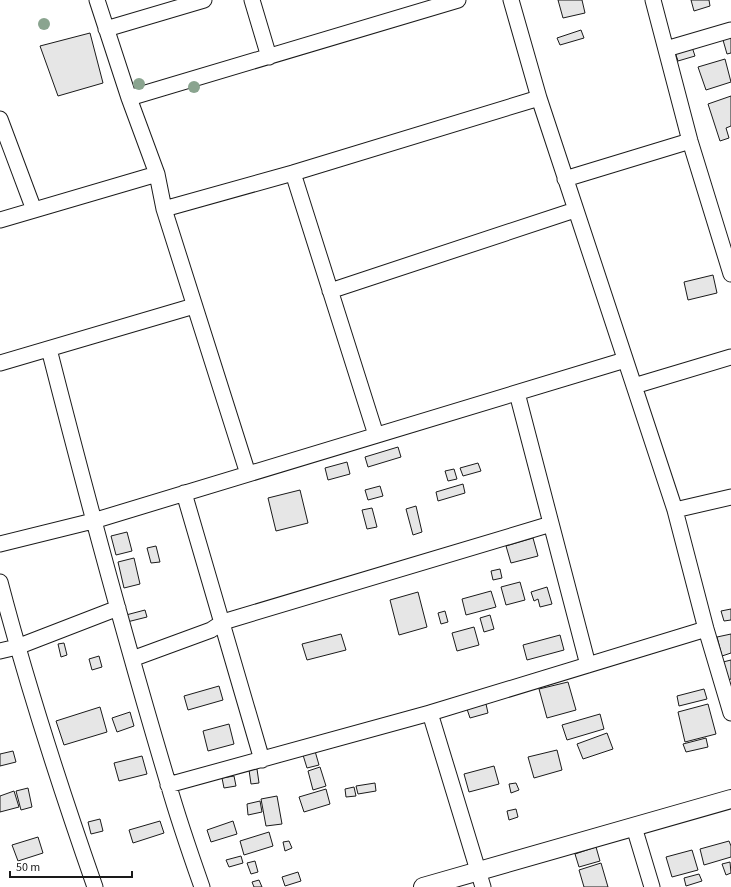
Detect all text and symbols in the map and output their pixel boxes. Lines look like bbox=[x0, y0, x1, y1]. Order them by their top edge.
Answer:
scale bar bbox=[10, 853, 132, 879]
text: 50 m bbox=[16, 859, 40, 876]

